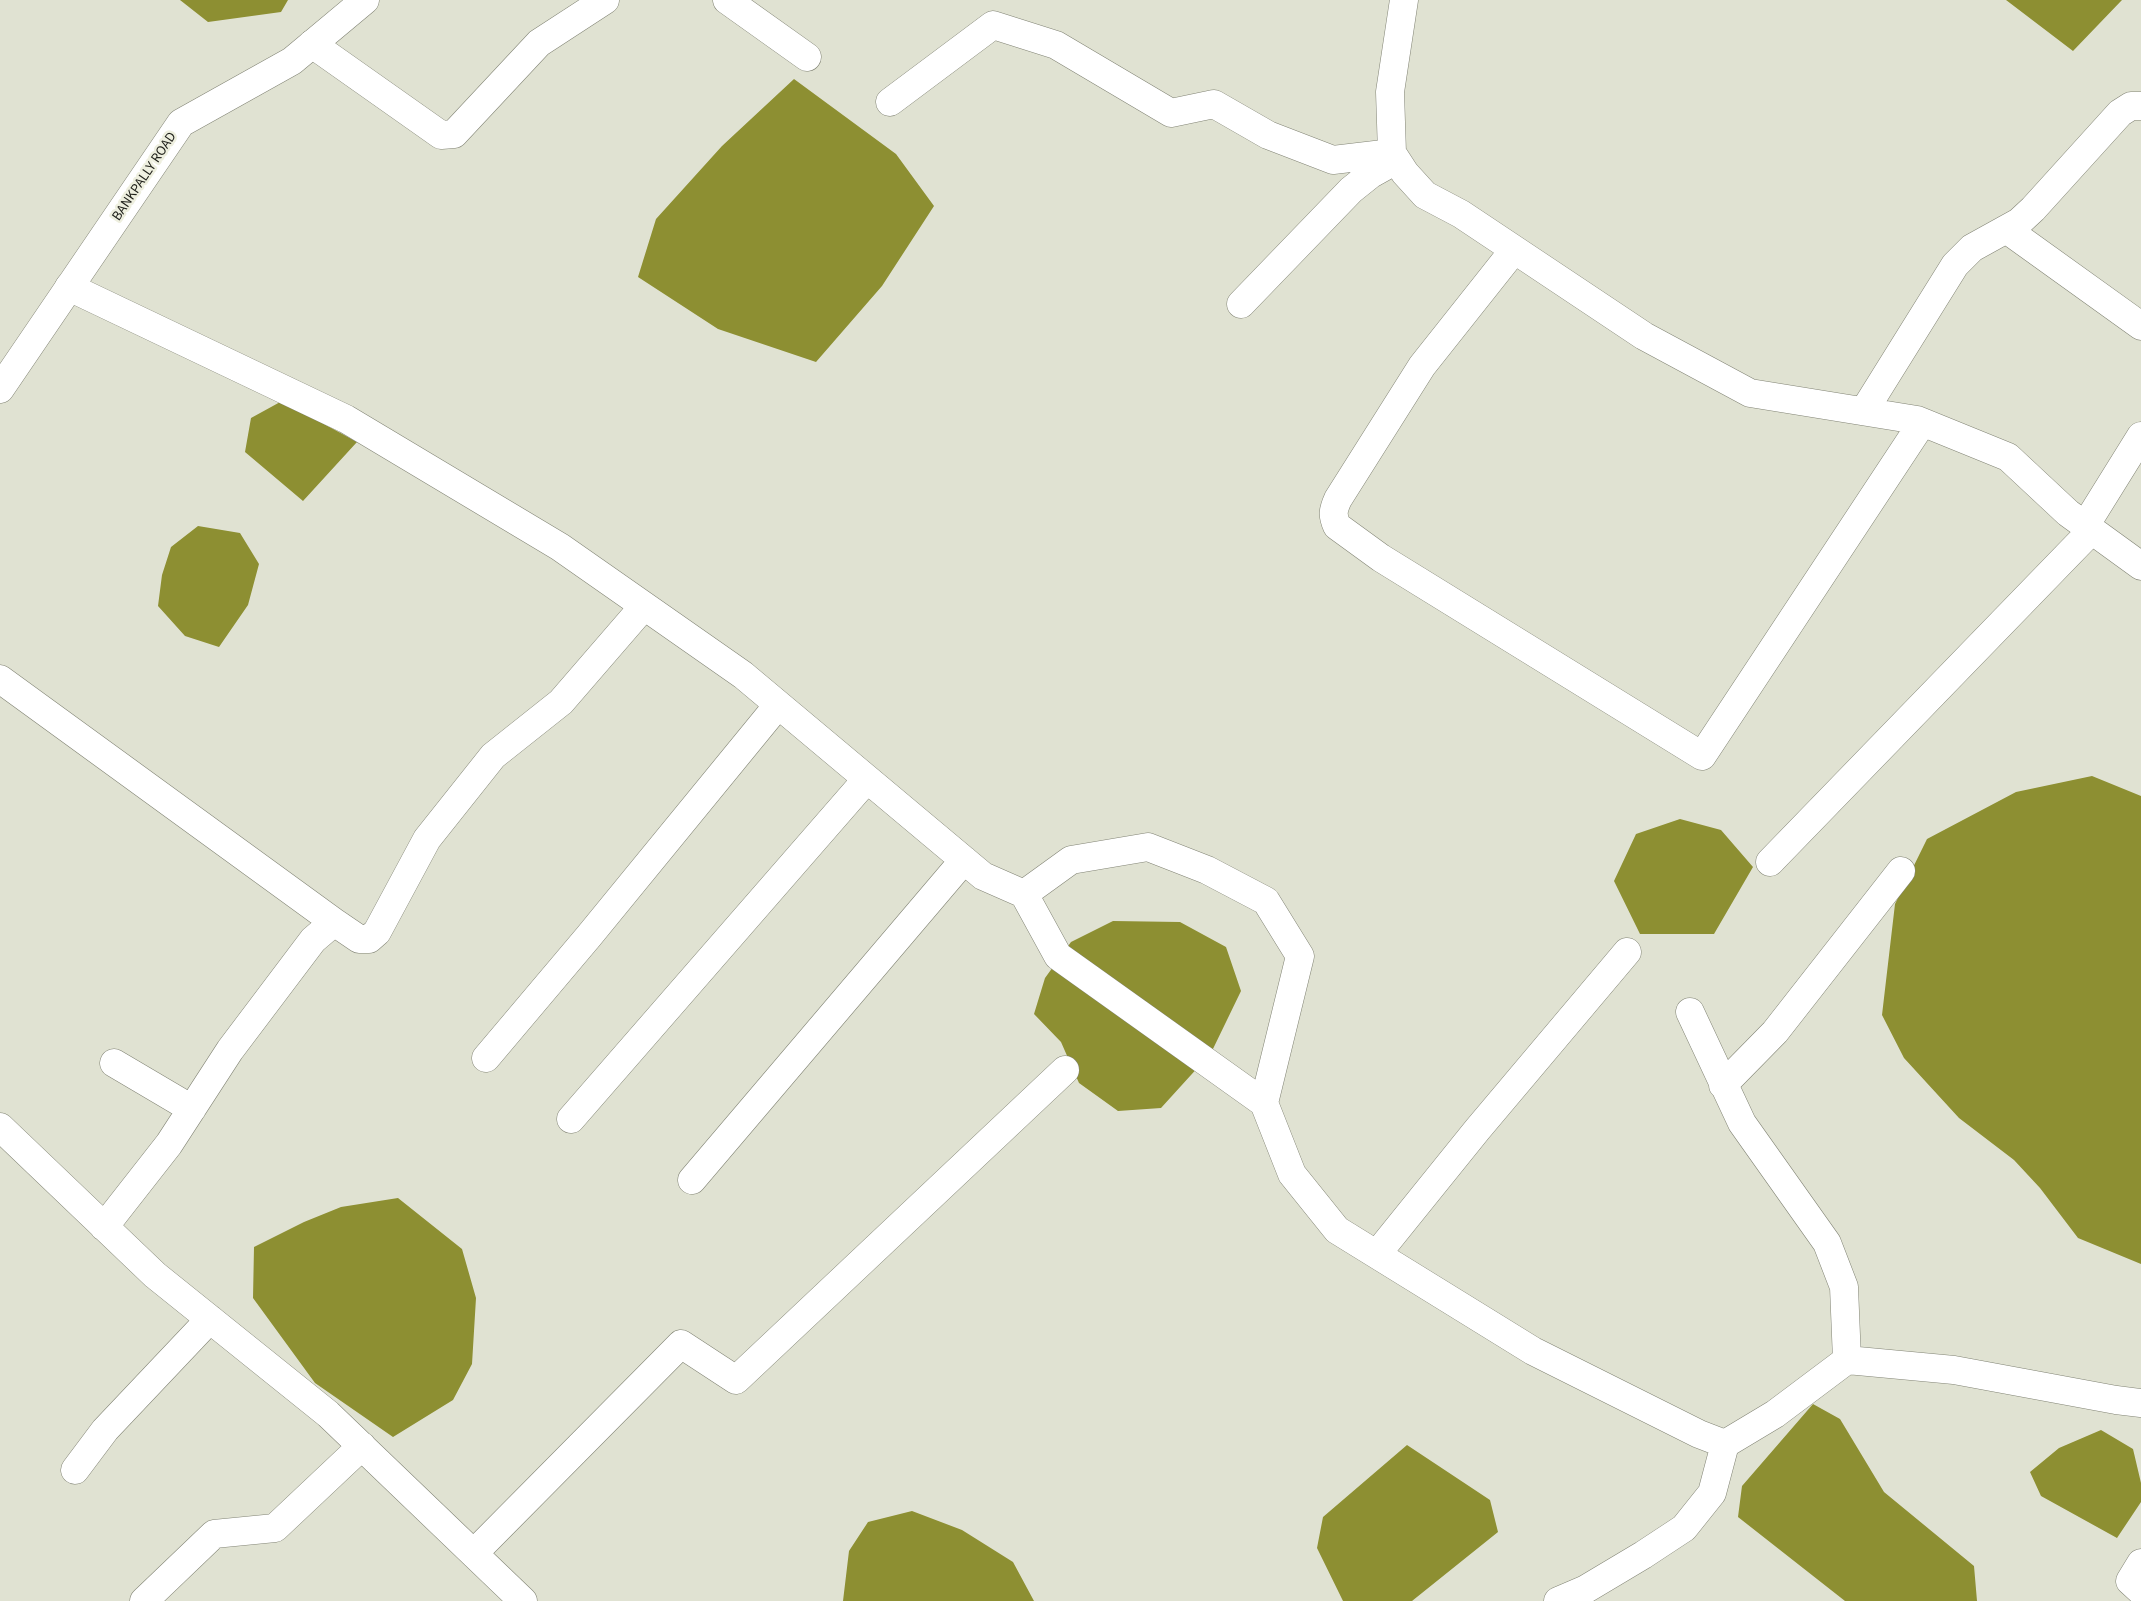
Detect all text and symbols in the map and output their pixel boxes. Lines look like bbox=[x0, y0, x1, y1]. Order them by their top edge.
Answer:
street label: BANKPALLY ROAD bbox=[109, 130, 181, 224]

